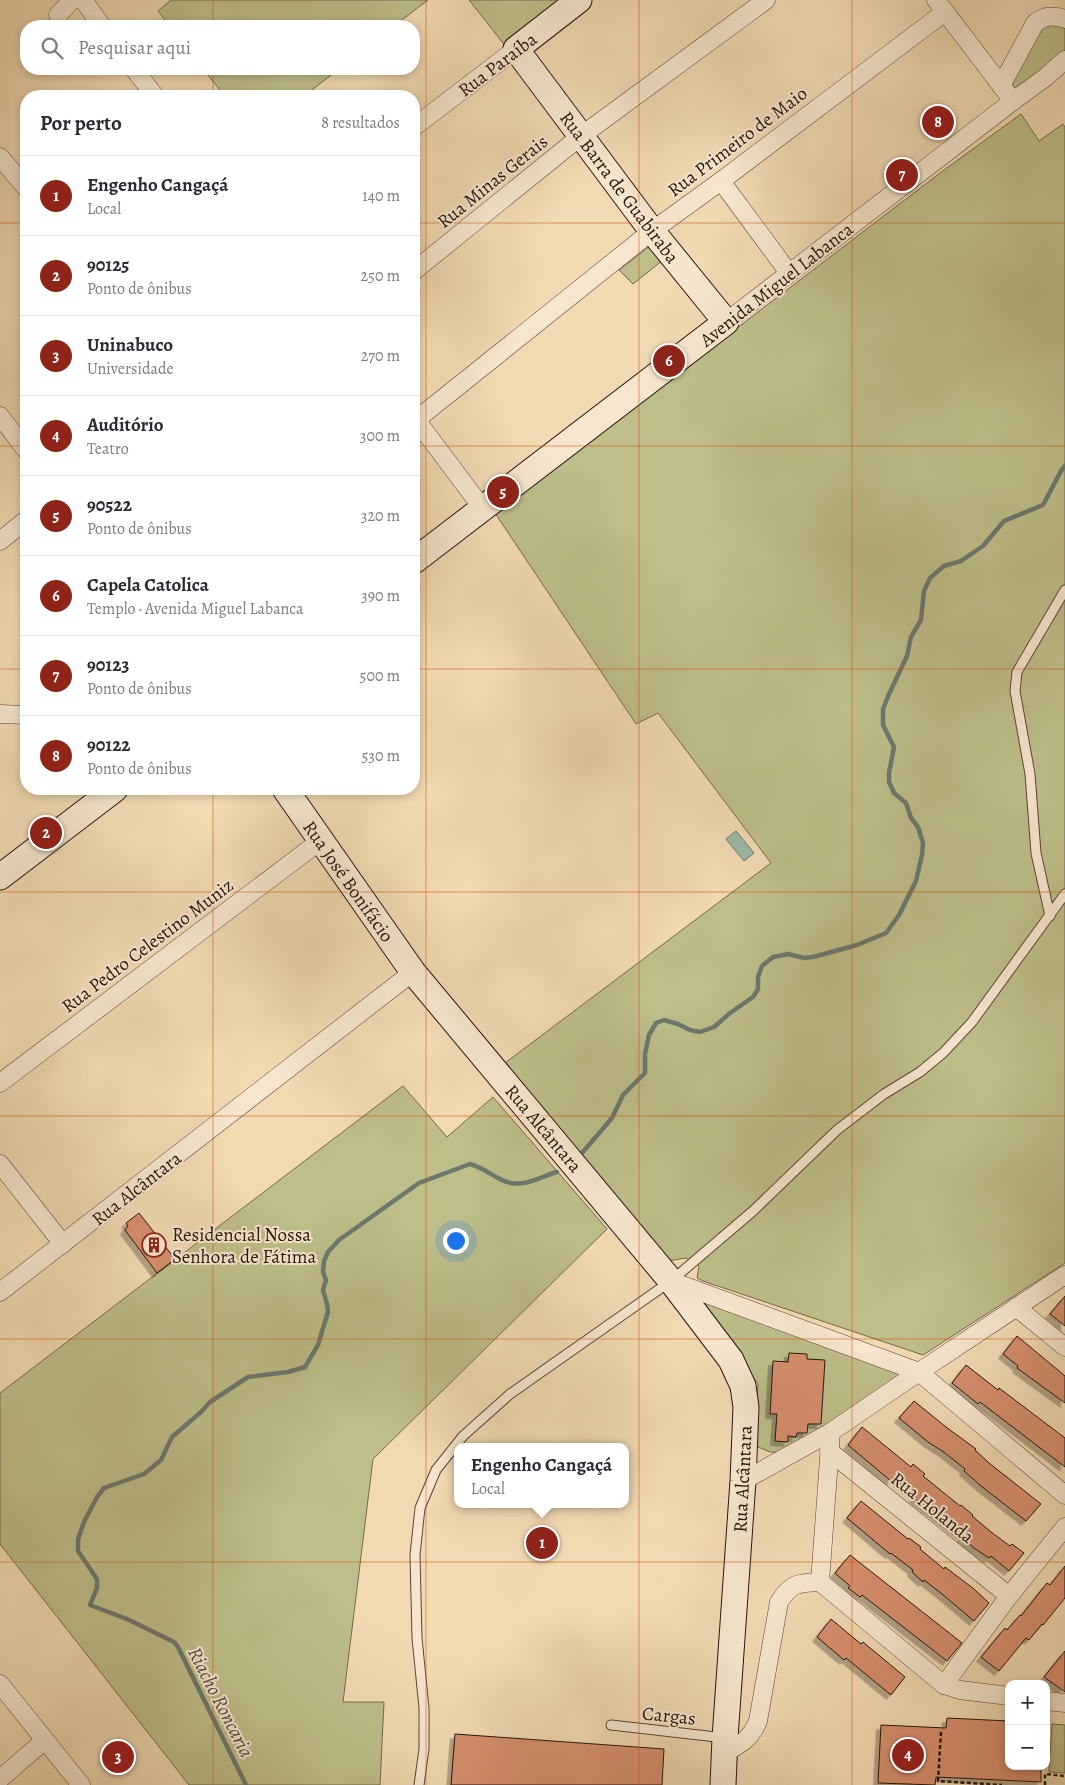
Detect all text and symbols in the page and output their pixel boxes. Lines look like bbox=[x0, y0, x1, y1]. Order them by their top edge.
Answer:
search box bbox=[20, 20, 420, 75]
street label: Rua Paraíba bbox=[453, 26, 543, 103]
icon: search bbox=[38, 34, 66, 62]
text: Pesquisar aqui bbox=[78, 35, 191, 61]
street label: Rua Primeiro de Maio bbox=[662, 81, 813, 203]
pin: 8 bbox=[922, 103, 954, 141]
street label: Rua Barra de Guabiraba bbox=[553, 106, 685, 269]
text: Por perto bbox=[40, 109, 122, 137]
text: 8 resultados bbox=[321, 112, 400, 134]
street label: Rua Minas Gerais bbox=[432, 129, 554, 235]
pin: 7 bbox=[886, 156, 918, 194]
text: Engenho Cangaçá bbox=[87, 172, 228, 198]
text: 1 bbox=[53, 185, 59, 207]
text: 140 m bbox=[362, 185, 400, 207]
text: Local bbox=[87, 198, 121, 220]
street label: Avenida Miguel Labanca bbox=[694, 217, 859, 354]
text: 90125 bbox=[87, 252, 129, 278]
text: 2 bbox=[52, 265, 60, 287]
text: 250 m bbox=[361, 265, 400, 287]
text: Ponto de ônibus bbox=[87, 278, 192, 300]
text: Uninabuco bbox=[87, 332, 173, 358]
pin: 6 bbox=[653, 342, 685, 380]
text: 3 bbox=[53, 345, 59, 367]
text: 270 m bbox=[361, 345, 400, 367]
text: Universidade bbox=[87, 358, 174, 380]
text: Auditório bbox=[87, 412, 164, 438]
text: 4 bbox=[52, 425, 60, 447]
text: 300 m bbox=[360, 425, 400, 447]
text: Teatro bbox=[87, 438, 129, 460]
pin: 5 bbox=[487, 473, 519, 511]
text: 90522 bbox=[87, 492, 132, 518]
text: 5 bbox=[53, 505, 59, 527]
text: 320 m bbox=[361, 505, 400, 527]
text: Ponto de ônibus bbox=[87, 518, 192, 540]
text: Capela Catolica bbox=[87, 572, 209, 598]
text: 6 bbox=[52, 585, 60, 607]
text: 390 m bbox=[361, 585, 400, 607]
text: Templo · Avenida Miguel Labanca bbox=[87, 598, 303, 620]
text: 90123 bbox=[87, 652, 130, 678]
text: 7 bbox=[53, 665, 59, 687]
text: 500 m bbox=[360, 665, 400, 687]
text: Ponto de ônibus bbox=[87, 678, 192, 700]
text: 90122 bbox=[87, 732, 131, 758]
text: 8 bbox=[52, 745, 60, 767]
text: 530 m bbox=[361, 745, 400, 767]
text: Ponto de ônibus bbox=[87, 758, 192, 780]
pin: 2 bbox=[30, 814, 62, 852]
street label: Rua José Bonifácio bbox=[297, 816, 400, 948]
street label: Rua Pedro Celestino Muniz bbox=[56, 872, 239, 1019]
street label: Rua Alcântara bbox=[499, 1079, 588, 1178]
street label: Rua Alcântara bbox=[86, 1145, 187, 1232]
place label: Residencial Nossa Senhora de Fátima bbox=[172, 1222, 317, 1270]
your location bbox=[443, 1228, 469, 1254]
building icon: Residencial Nossa Senhora de Fátima bbox=[141, 1232, 167, 1258]
street label: Rua Alcântara bbox=[727, 1425, 759, 1533]
popup bbox=[454, 1443, 629, 1508]
text: Engenho Cangaçá bbox=[471, 1452, 612, 1478]
street label: Rua Holanda bbox=[885, 1466, 980, 1550]
text: Local bbox=[471, 1478, 505, 1500]
pin: 1 bbox=[526, 1524, 558, 1562]
water label: Riacho Roncaria bbox=[181, 1642, 260, 1762]
map controls bbox=[1005, 1680, 1050, 1770]
button: + bbox=[1005, 1680, 1050, 1725]
street label: Cargas bbox=[641, 1700, 697, 1732]
button: − bbox=[1005, 1725, 1050, 1770]
pin: 4 bbox=[892, 1736, 924, 1774]
pin: 3 bbox=[102, 1738, 134, 1776]

